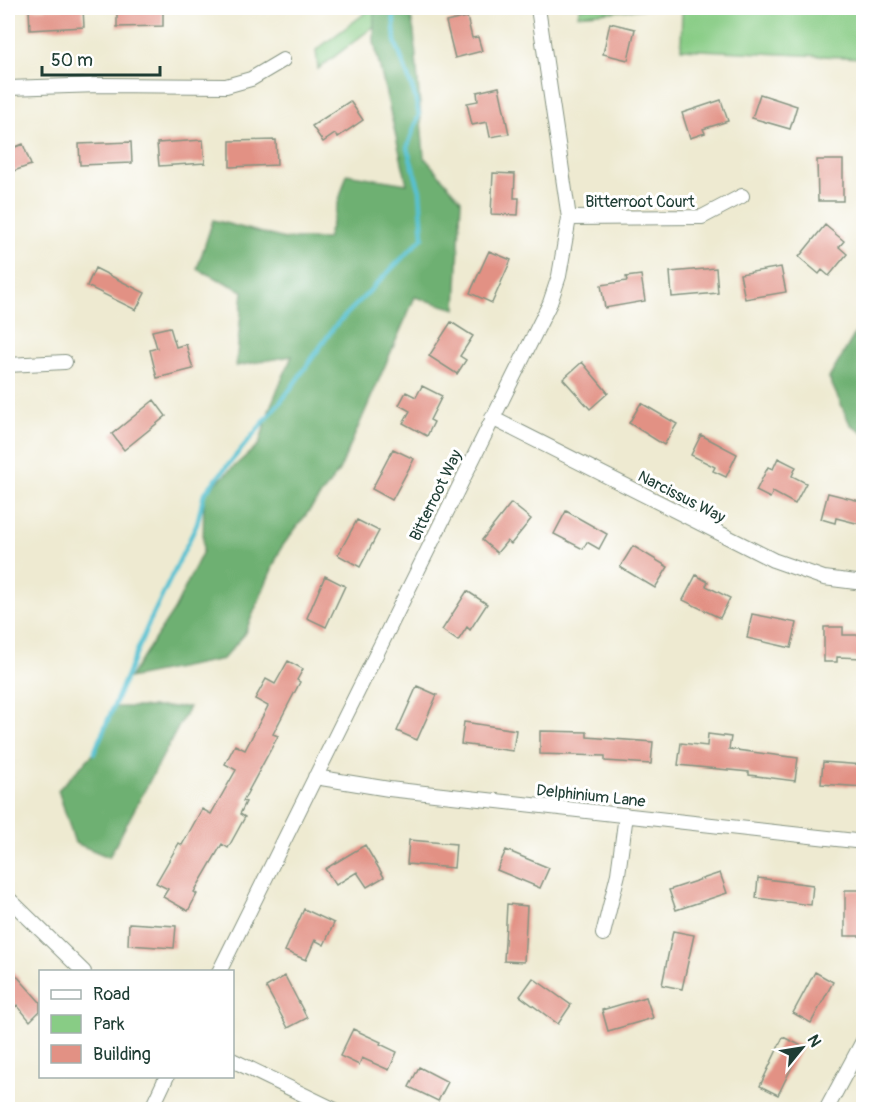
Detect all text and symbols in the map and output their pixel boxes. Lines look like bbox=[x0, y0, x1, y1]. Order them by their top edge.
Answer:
scale bar bbox=[42, 39, 160, 77]
text: 50 m bbox=[51, 49, 93, 72]
street label: Bitterroot Court bbox=[585, 192, 695, 212]
street label: Bitterroot Way bbox=[405, 446, 467, 544]
street label: Narcissus Way bbox=[634, 466, 729, 528]
street label: Delphinium Lane bbox=[535, 780, 647, 812]
legend bbox=[39, 970, 234, 1078]
text: Road bbox=[93, 983, 130, 1006]
text: Park bbox=[93, 1013, 125, 1036]
north arrow bbox=[772, 1018, 832, 1078]
text: N bbox=[803, 1031, 826, 1051]
text: Building bbox=[93, 1043, 151, 1066]

